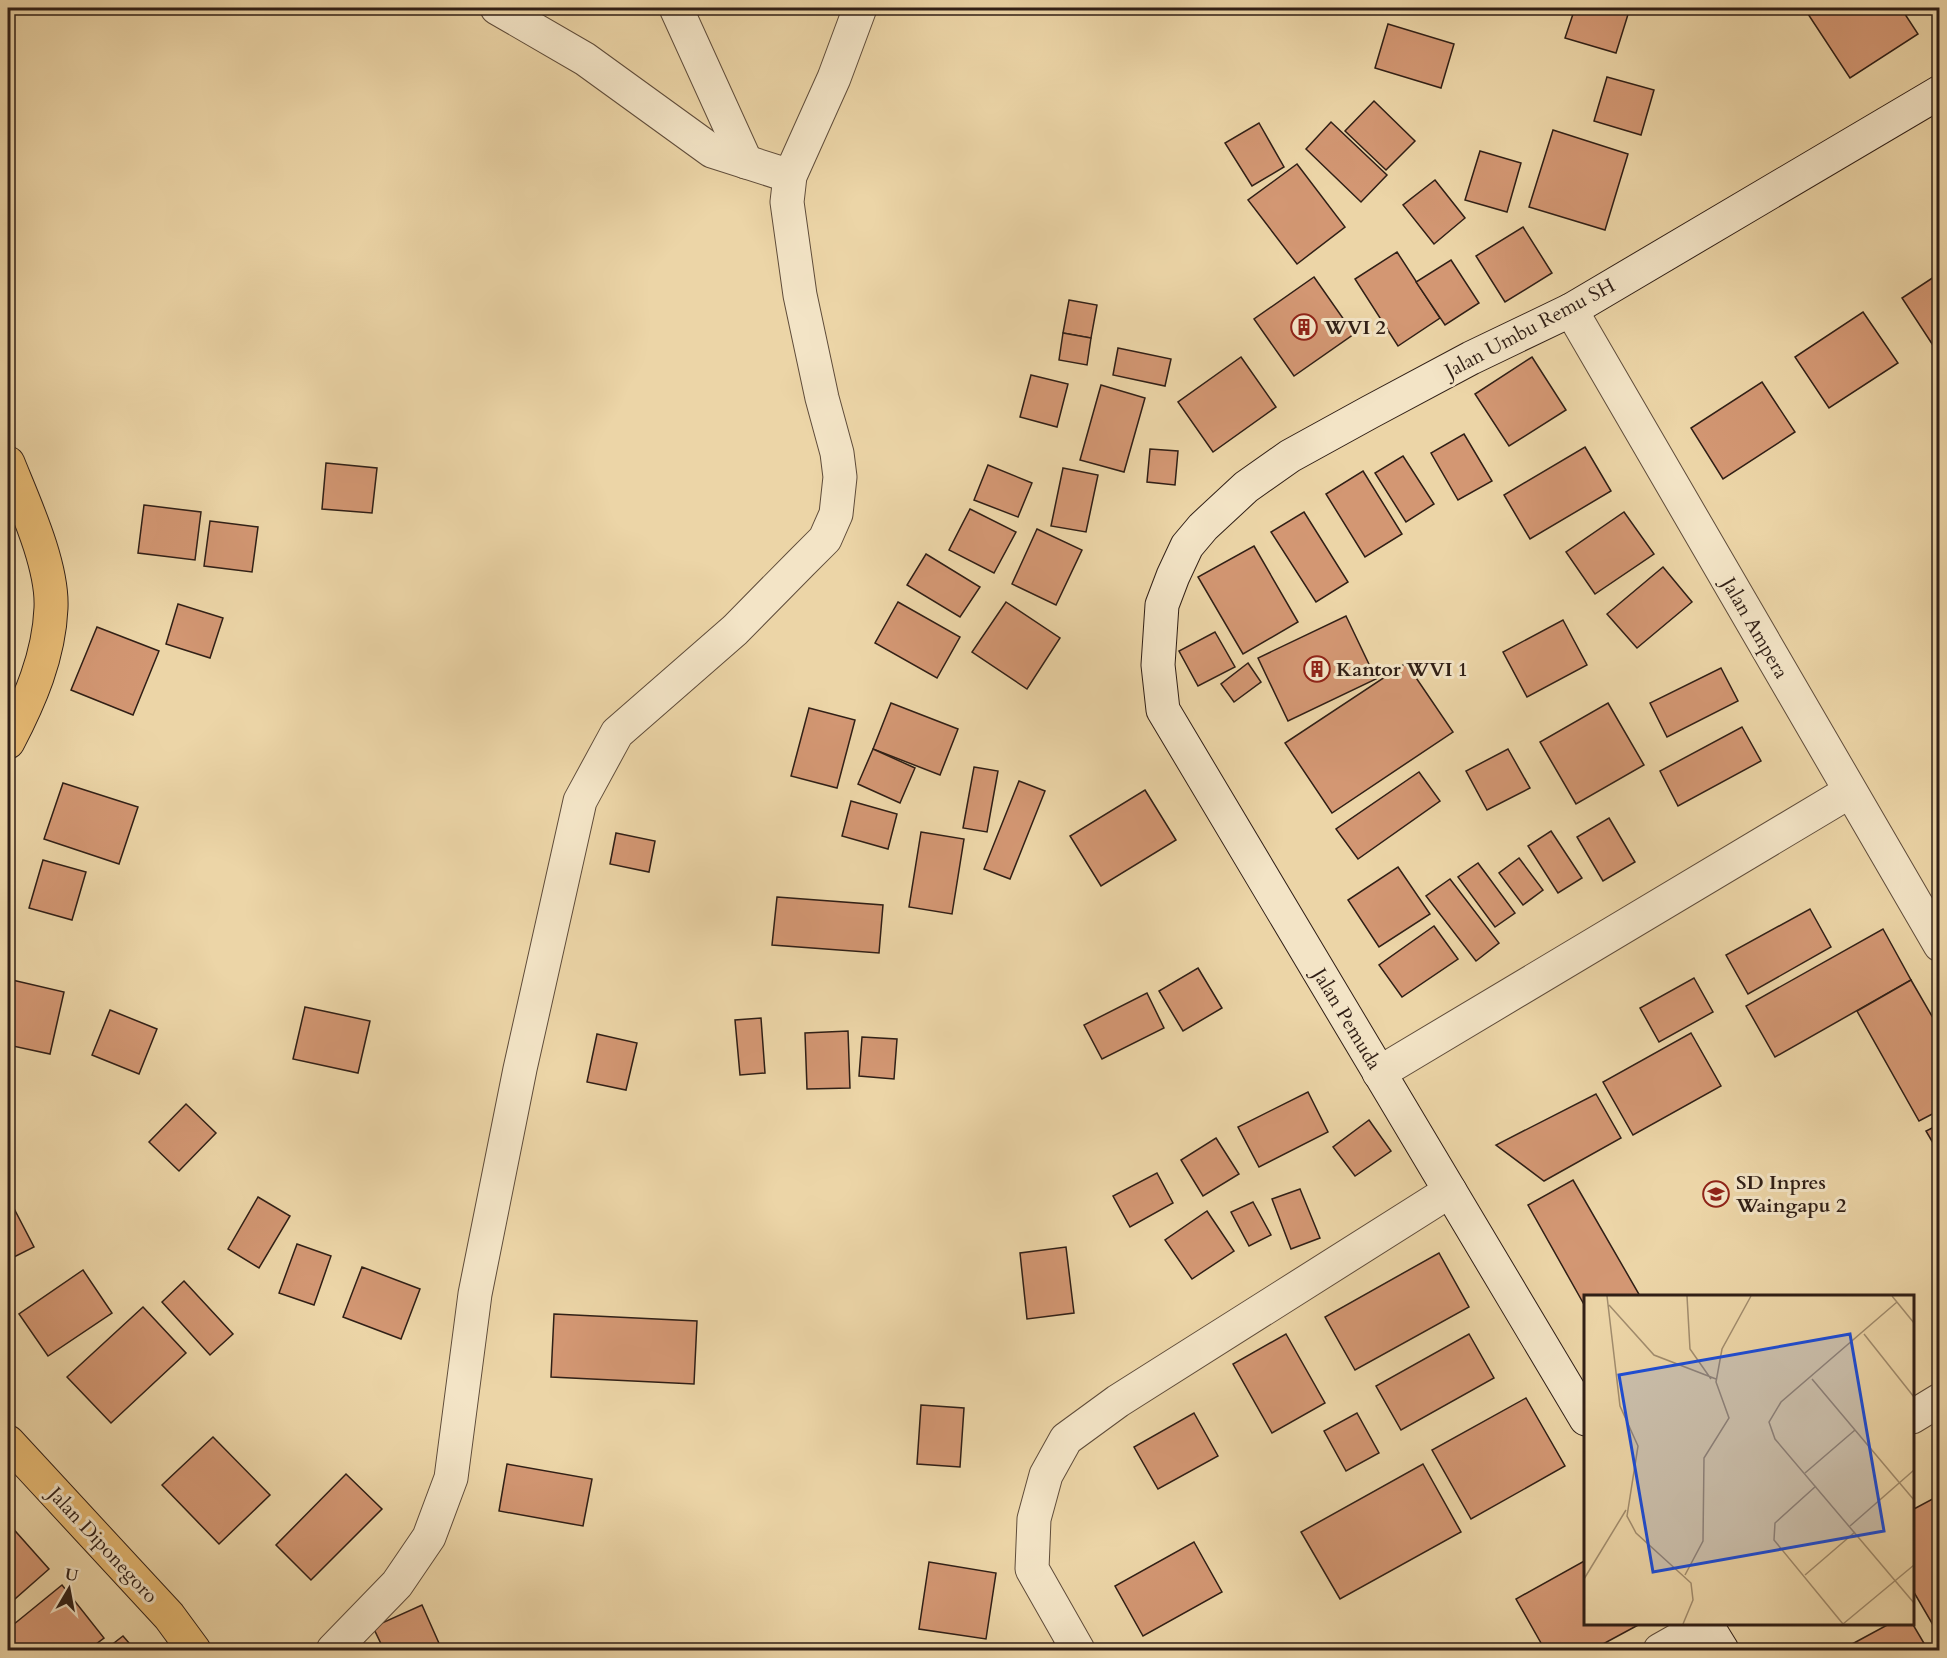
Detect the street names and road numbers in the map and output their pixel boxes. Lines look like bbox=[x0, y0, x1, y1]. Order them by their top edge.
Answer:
street label: Jalan Umbu Remu SH bbox=[1438, 272, 1620, 386]
street label: Jalan Ampera bbox=[1714, 570, 1795, 684]
street label: Jalan Pemuda bbox=[1305, 961, 1388, 1075]
street label: Jalan Diponegoro bbox=[40, 1479, 164, 1609]

